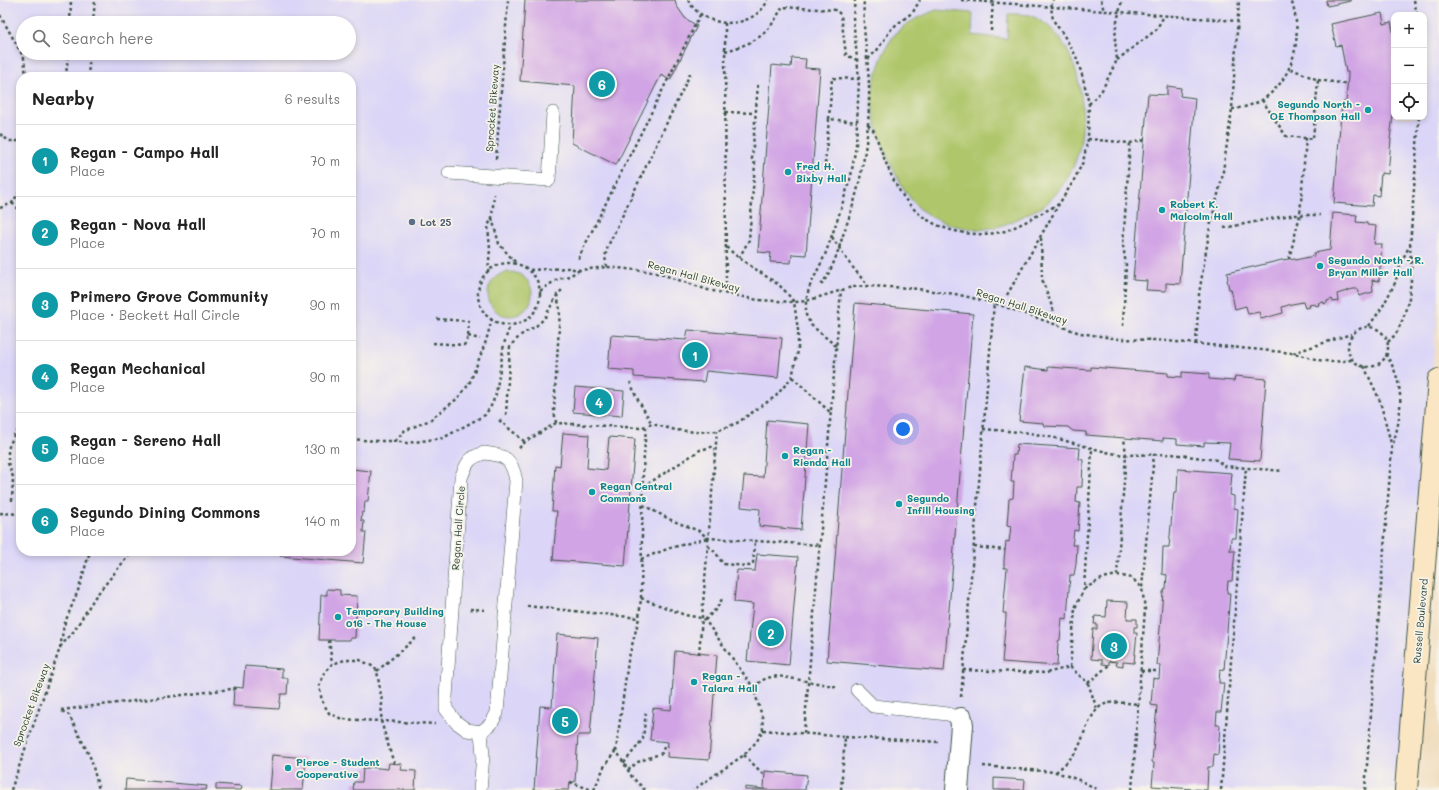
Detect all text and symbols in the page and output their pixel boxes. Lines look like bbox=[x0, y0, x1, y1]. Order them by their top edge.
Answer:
map controls bbox=[1391, 12, 1427, 120]
button: + bbox=[1391, 12, 1427, 48]
search box bbox=[16, 16, 356, 60]
icon: search bbox=[30, 27, 52, 49]
text: Search here bbox=[62, 28, 153, 48]
button: − bbox=[1391, 48, 1427, 84]
street label: Sprocket Bikeway bbox=[482, 64, 502, 152]
pin: 6 bbox=[589, 69, 615, 99]
button: locate bbox=[1391, 84, 1427, 120]
text: Nearby bbox=[32, 87, 94, 109]
text: 6 results bbox=[285, 90, 340, 107]
place label: Segundo North - OE Thompson Hall bbox=[1270, 97, 1360, 123]
marker: Segundo North - OE Thompson Hall bbox=[1363, 105, 1373, 115]
text: Regan - Campo Hall bbox=[70, 142, 219, 162]
text: 1 bbox=[42, 152, 48, 169]
text: 70 m bbox=[310, 152, 340, 169]
place label: Fred H. Bixby Hall bbox=[796, 159, 847, 185]
text: Place bbox=[70, 162, 105, 179]
marker: Fred H. Bixby Hall bbox=[783, 167, 793, 177]
place label: Robert K. Malcolm Hall bbox=[1170, 197, 1233, 223]
marker: Robert K. Malcolm Hall bbox=[1157, 205, 1167, 215]
text: Regan - Nova Hall bbox=[70, 214, 206, 234]
place label: Lot 25 bbox=[420, 215, 451, 229]
marker: Lot 25 bbox=[407, 217, 417, 227]
text: 2 bbox=[41, 224, 49, 241]
text: 70 m bbox=[310, 224, 340, 241]
text: Place bbox=[70, 234, 105, 251]
place label: Segundo North - R. Bryan Miller Hall bbox=[1328, 253, 1424, 279]
street label: Regan Hall Bikeway bbox=[646, 257, 742, 295]
marker: Segundo North - R. Bryan Miller Hall bbox=[1315, 261, 1325, 271]
street label: Regan Hall Bikeway bbox=[975, 285, 1069, 327]
text: Primero Grove Community bbox=[70, 286, 268, 306]
text: 3 bbox=[41, 296, 49, 313]
text: 90 m bbox=[310, 296, 340, 313]
text: Place · Beckett Hall Circle bbox=[70, 306, 240, 323]
pin: 1 bbox=[682, 340, 708, 370]
text: Regan Mechanical bbox=[70, 358, 205, 378]
text: 4 bbox=[41, 368, 49, 385]
text: 90 m bbox=[310, 368, 340, 385]
text: Place bbox=[70, 378, 105, 395]
pin: 4 bbox=[586, 387, 612, 417]
your location bbox=[893, 419, 913, 439]
text: Regan - Sereno Hall bbox=[70, 430, 221, 450]
text: 5 bbox=[41, 440, 49, 457]
text: 130 m bbox=[304, 440, 340, 457]
place label: Regan - Rienda Hall bbox=[793, 443, 851, 469]
text: Place bbox=[70, 450, 105, 467]
marker: Regan - Rienda Hall bbox=[780, 451, 790, 461]
place label: Regan Central Commons bbox=[600, 479, 672, 505]
street label: Regan Hall Circle bbox=[448, 485, 468, 571]
marker: Regan Central Commons bbox=[587, 487, 597, 497]
place label: Segundo Infill Housing bbox=[907, 491, 975, 517]
marker: Segundo Infill Housing bbox=[894, 499, 904, 509]
text: Segundo Dining Commons bbox=[70, 502, 260, 522]
text: 6 bbox=[41, 512, 49, 529]
text: 140 m bbox=[304, 512, 340, 529]
text: Place bbox=[70, 522, 105, 539]
street label: Russell Boulevard bbox=[1409, 578, 1431, 664]
place label: Temporary Building 016 - The House bbox=[346, 604, 444, 630]
marker: Temporary Building 016 - The House bbox=[333, 612, 343, 622]
pin: 2 bbox=[758, 618, 784, 648]
pin: 3 bbox=[1101, 631, 1127, 661]
street label: Sprocket Bikeway bbox=[9, 661, 53, 749]
place label: Regan - Talara Hall bbox=[702, 669, 758, 695]
marker: Regan - Talara Hall bbox=[689, 677, 699, 687]
pin: 5 bbox=[552, 706, 578, 736]
place label: Pierce - Student Cooperative bbox=[296, 755, 380, 781]
marker: Pierce - Student Cooperative bbox=[283, 763, 293, 773]

